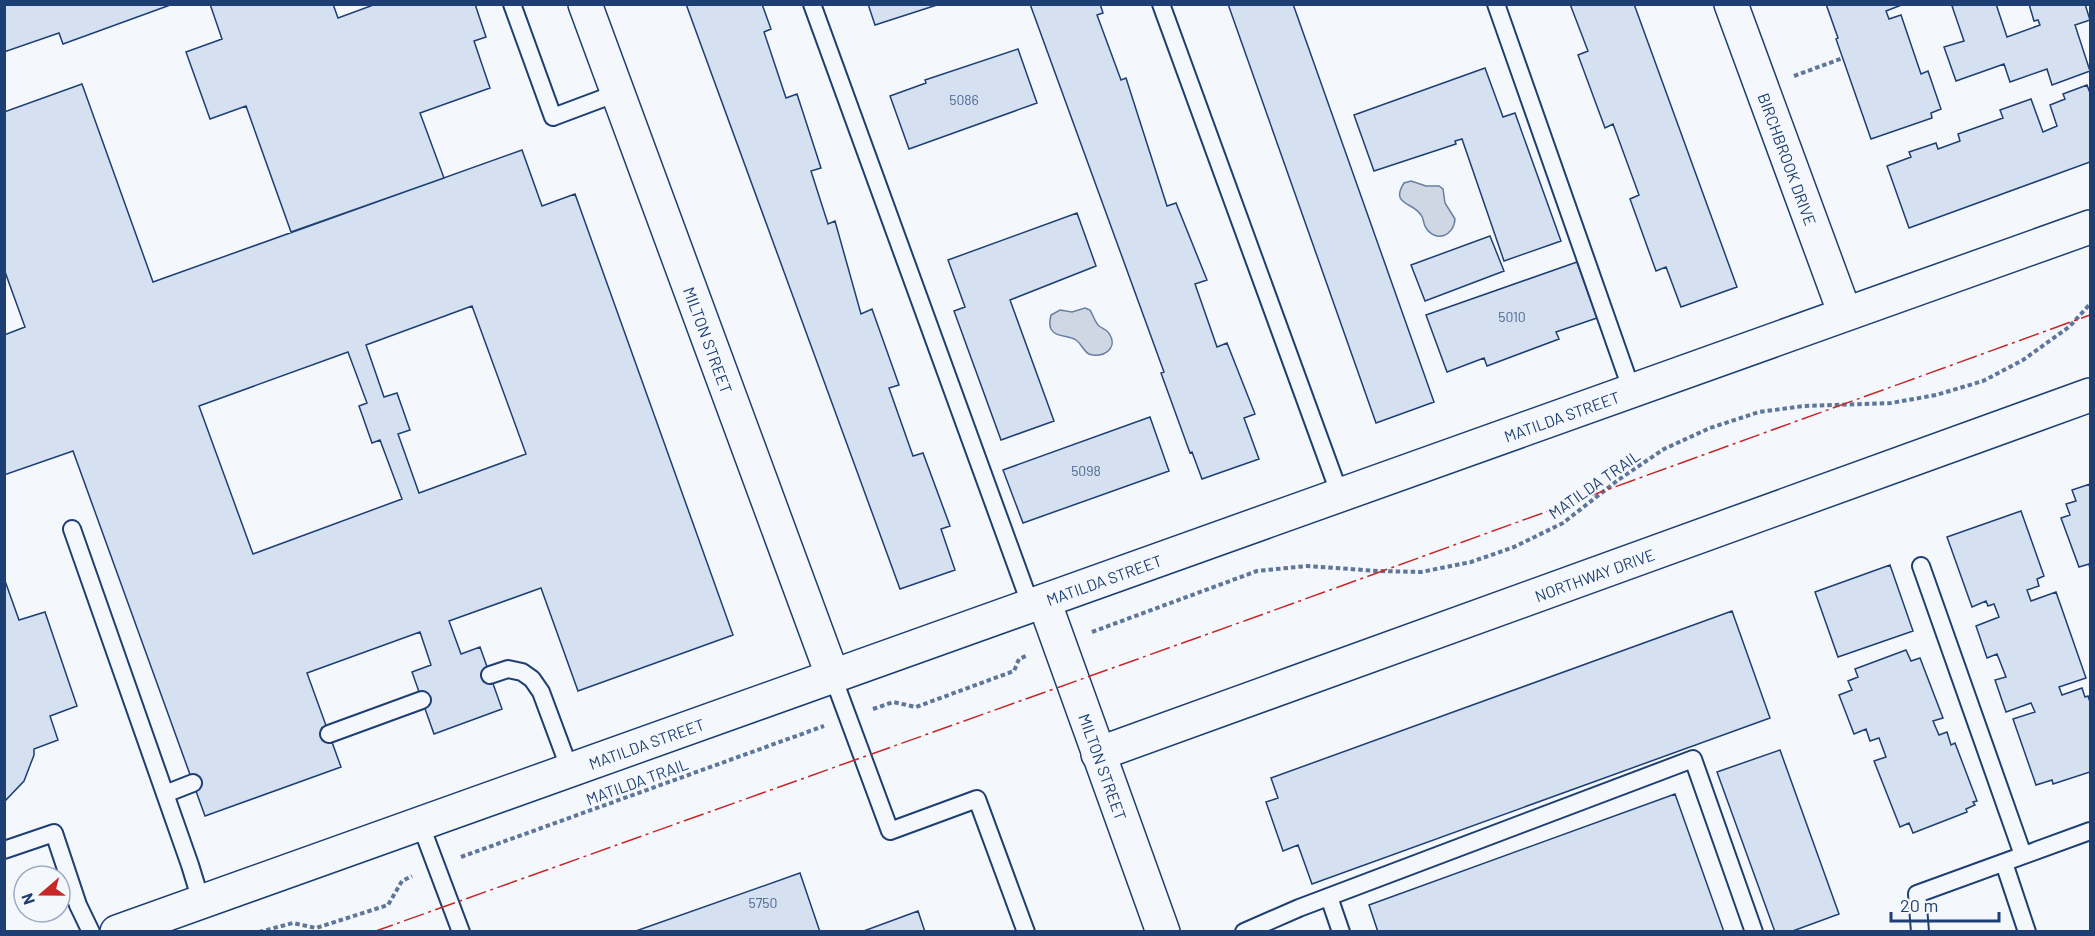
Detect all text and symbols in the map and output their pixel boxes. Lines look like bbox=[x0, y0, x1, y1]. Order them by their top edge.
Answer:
street label: BIRCHBROOK DRIVE bbox=[1755, 90, 1821, 228]
house number: 5086 bbox=[949, 91, 979, 108]
street label: MILTON STREET bbox=[681, 284, 737, 396]
house number: 5010 bbox=[1498, 308, 1526, 325]
street label: MATILDA STREET bbox=[1501, 386, 1622, 445]
street label: MATILDA TRAIL bbox=[1545, 445, 1643, 523]
house number: 5098 bbox=[1071, 462, 1101, 479]
street label: NORTHWAY DRIVE bbox=[1532, 544, 1657, 605]
street label: MATILDA STREET bbox=[1044, 550, 1164, 609]
street label: MILTON STREET bbox=[1076, 711, 1131, 823]
street label: MATILDA STREET bbox=[586, 714, 707, 772]
street label: MATILDA TRAIL bbox=[583, 754, 691, 808]
north arrow bbox=[12, 864, 72, 924]
scale bar bbox=[1891, 885, 1999, 923]
text: N bbox=[17, 891, 38, 908]
house number: 5750 bbox=[749, 894, 777, 911]
text: 20 m bbox=[1900, 894, 1938, 916]

